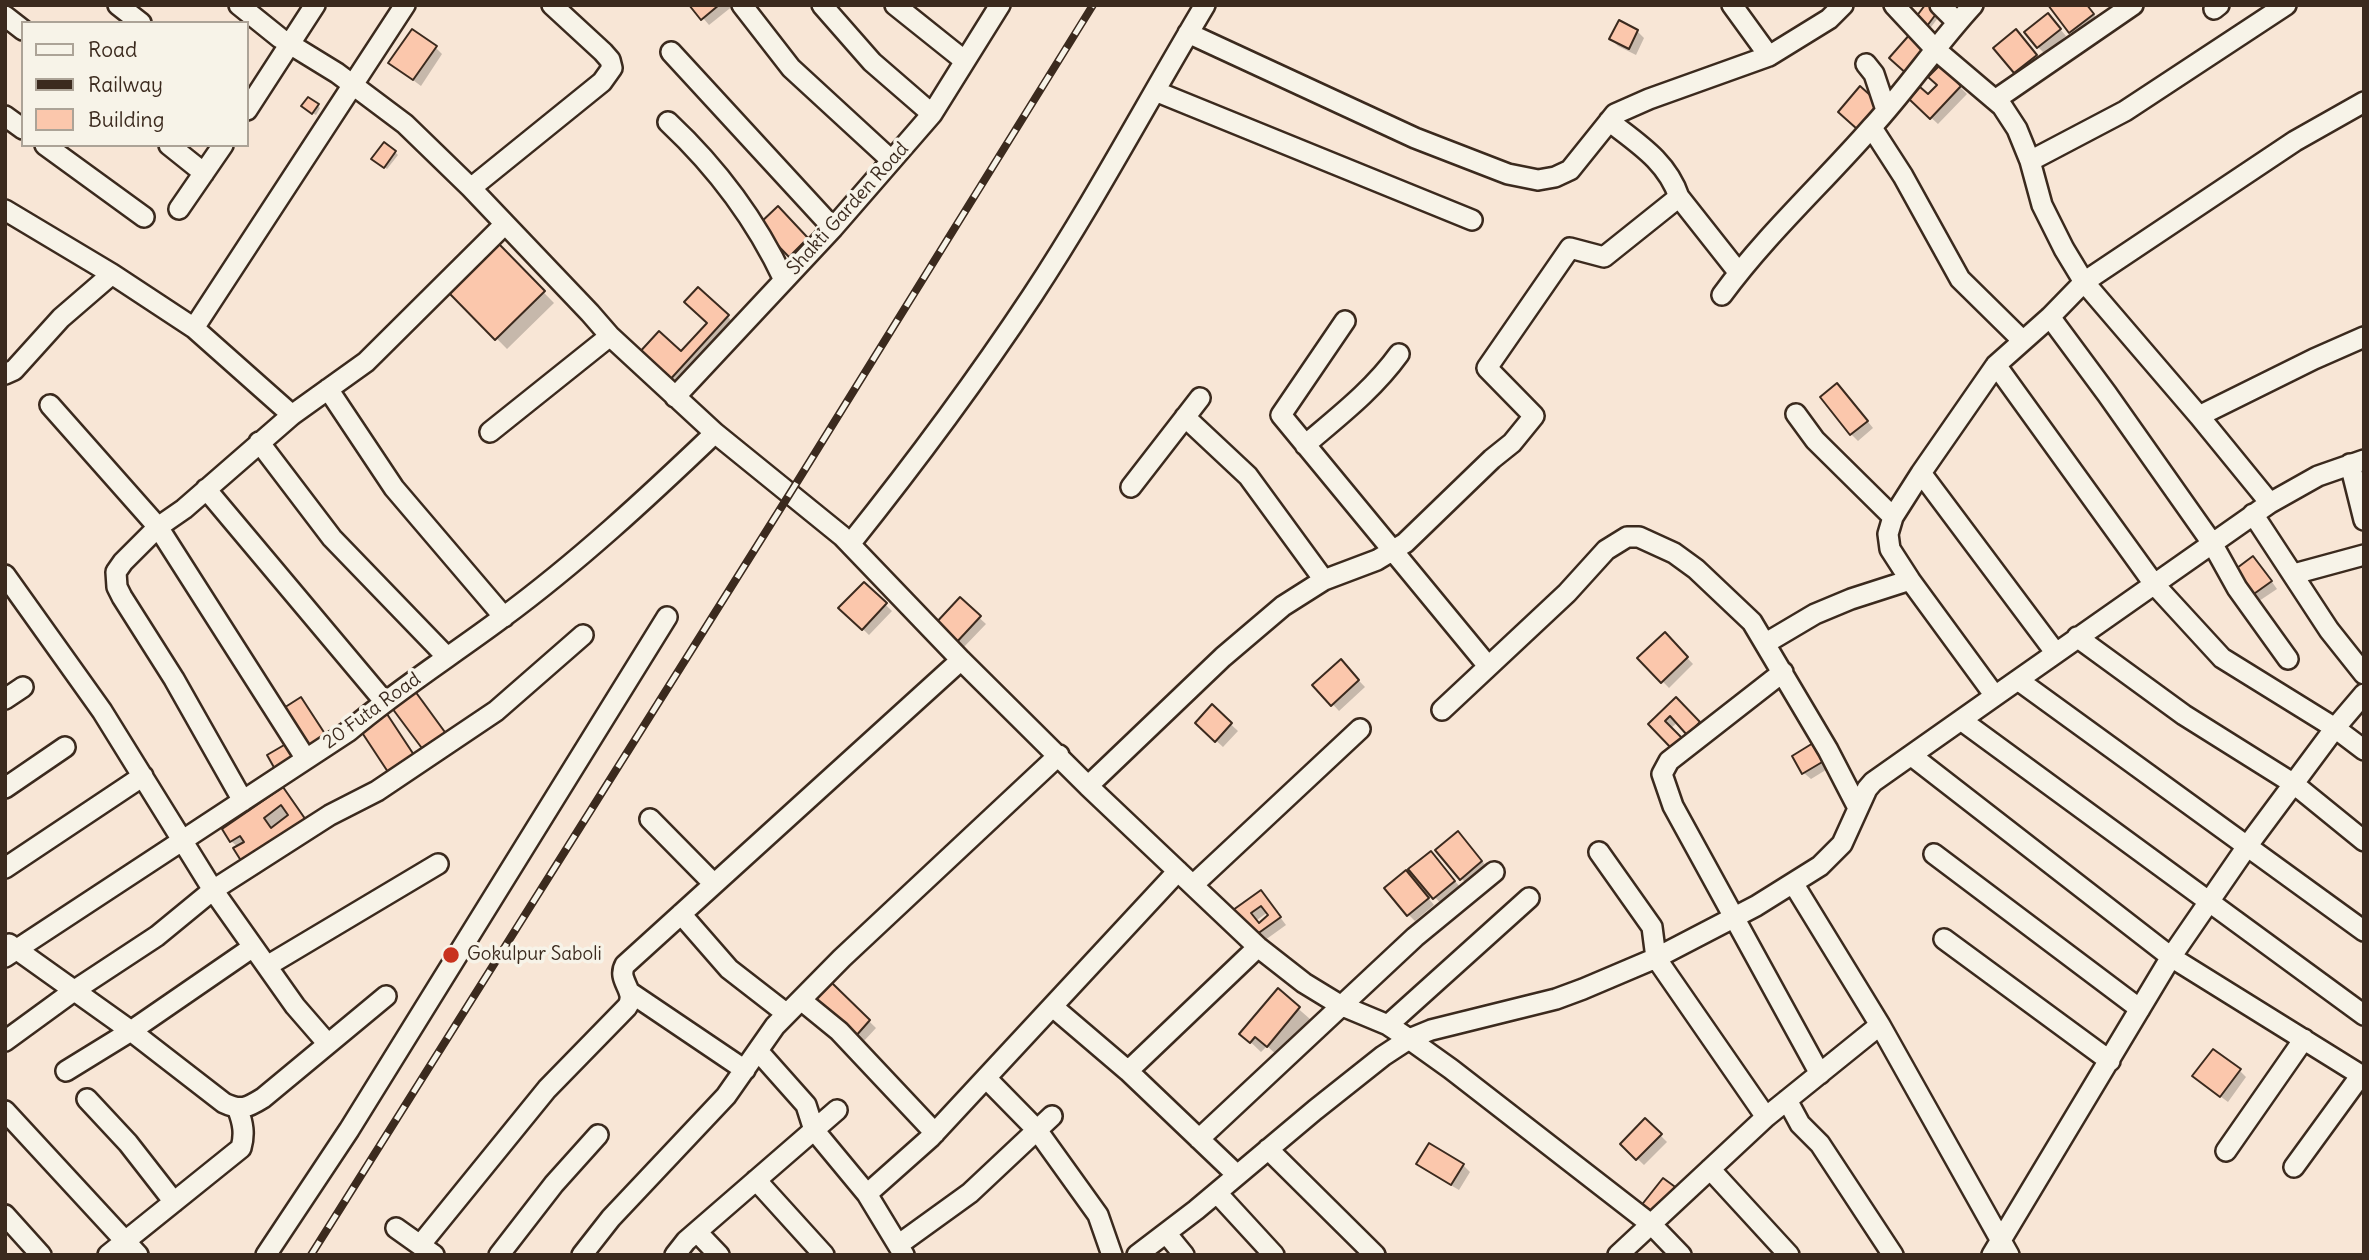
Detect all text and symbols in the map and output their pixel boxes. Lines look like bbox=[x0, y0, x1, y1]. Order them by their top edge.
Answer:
legend bbox=[21, 21, 248, 147]
text: Road bbox=[88, 36, 137, 63]
text: Railway bbox=[88, 71, 163, 98]
text: Building bbox=[88, 106, 164, 133]
street label: Shakti Garden Road bbox=[782, 138, 914, 280]
street label: 20 Futa Road bbox=[319, 668, 425, 754]
place label: Gokulpur Saboli bbox=[467, 944, 602, 966]
marker: Gokulpur Saboli bbox=[441, 945, 461, 965]

